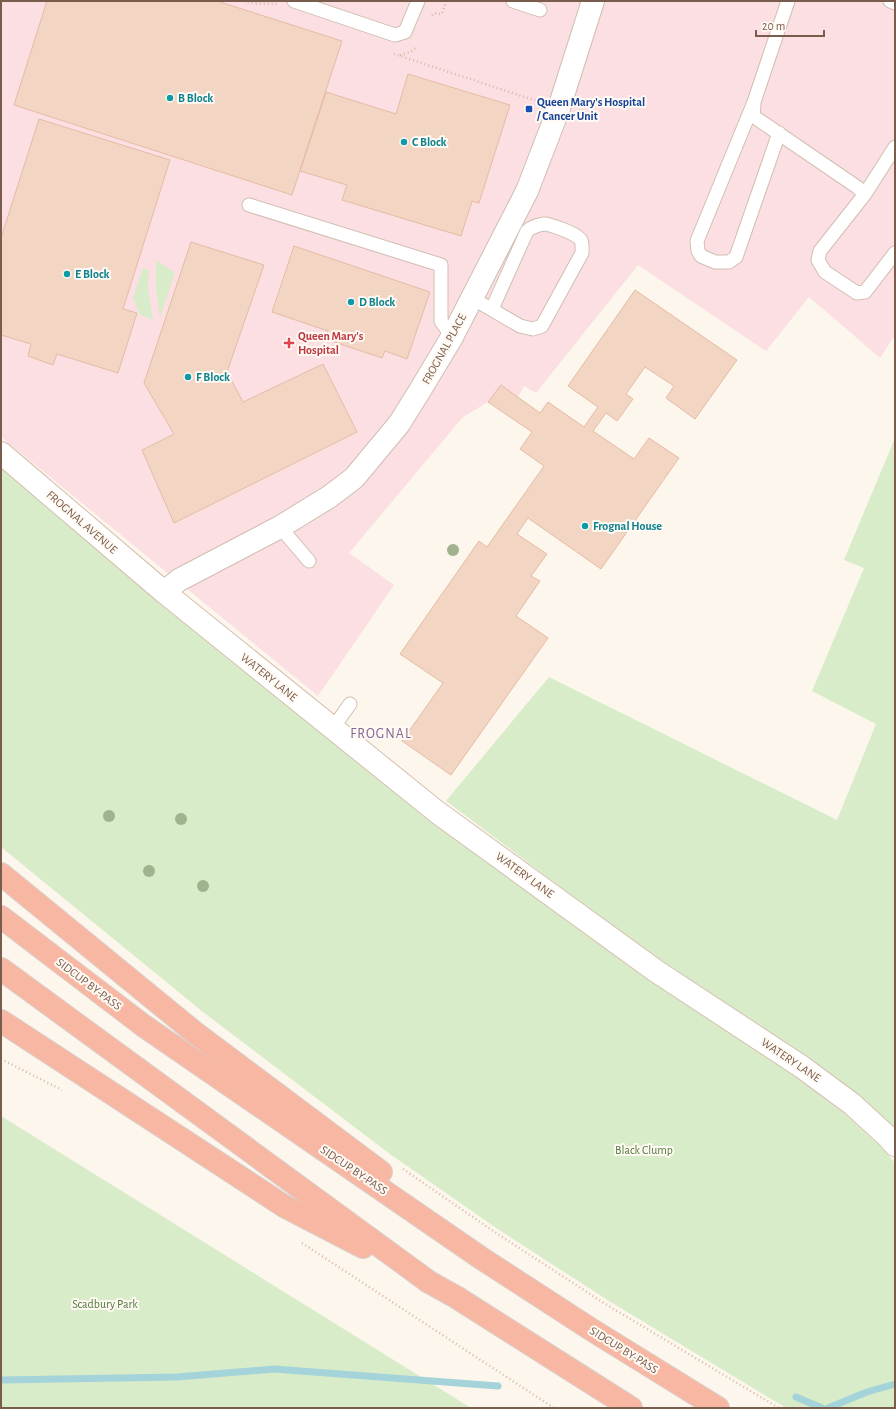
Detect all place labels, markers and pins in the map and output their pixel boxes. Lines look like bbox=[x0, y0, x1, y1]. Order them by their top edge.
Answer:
place label: B Block bbox=[178, 92, 213, 104]
marker: B Block bbox=[165, 93, 175, 103]
place label: Queen Mary's Hospital / Cancer Unit bbox=[536, 96, 645, 122]
marker: Queen Mary's Hospital / Cancer Unit bbox=[524, 104, 534, 114]
place label: C Block bbox=[412, 136, 447, 148]
marker: C Block bbox=[399, 137, 409, 147]
place label: E Block bbox=[75, 268, 110, 280]
marker: E Block bbox=[62, 269, 72, 279]
place label: D Block bbox=[359, 296, 395, 308]
marker: D Block bbox=[346, 297, 356, 307]
place label: Queen Mary's Hospital bbox=[298, 330, 364, 356]
marker: Queen Mary's Hospital bbox=[283, 337, 295, 349]
place label: F Block bbox=[196, 371, 230, 383]
marker: F Block bbox=[183, 372, 193, 382]
place label: Frognal House bbox=[593, 520, 662, 532]
marker: Frognal House bbox=[580, 521, 590, 531]

